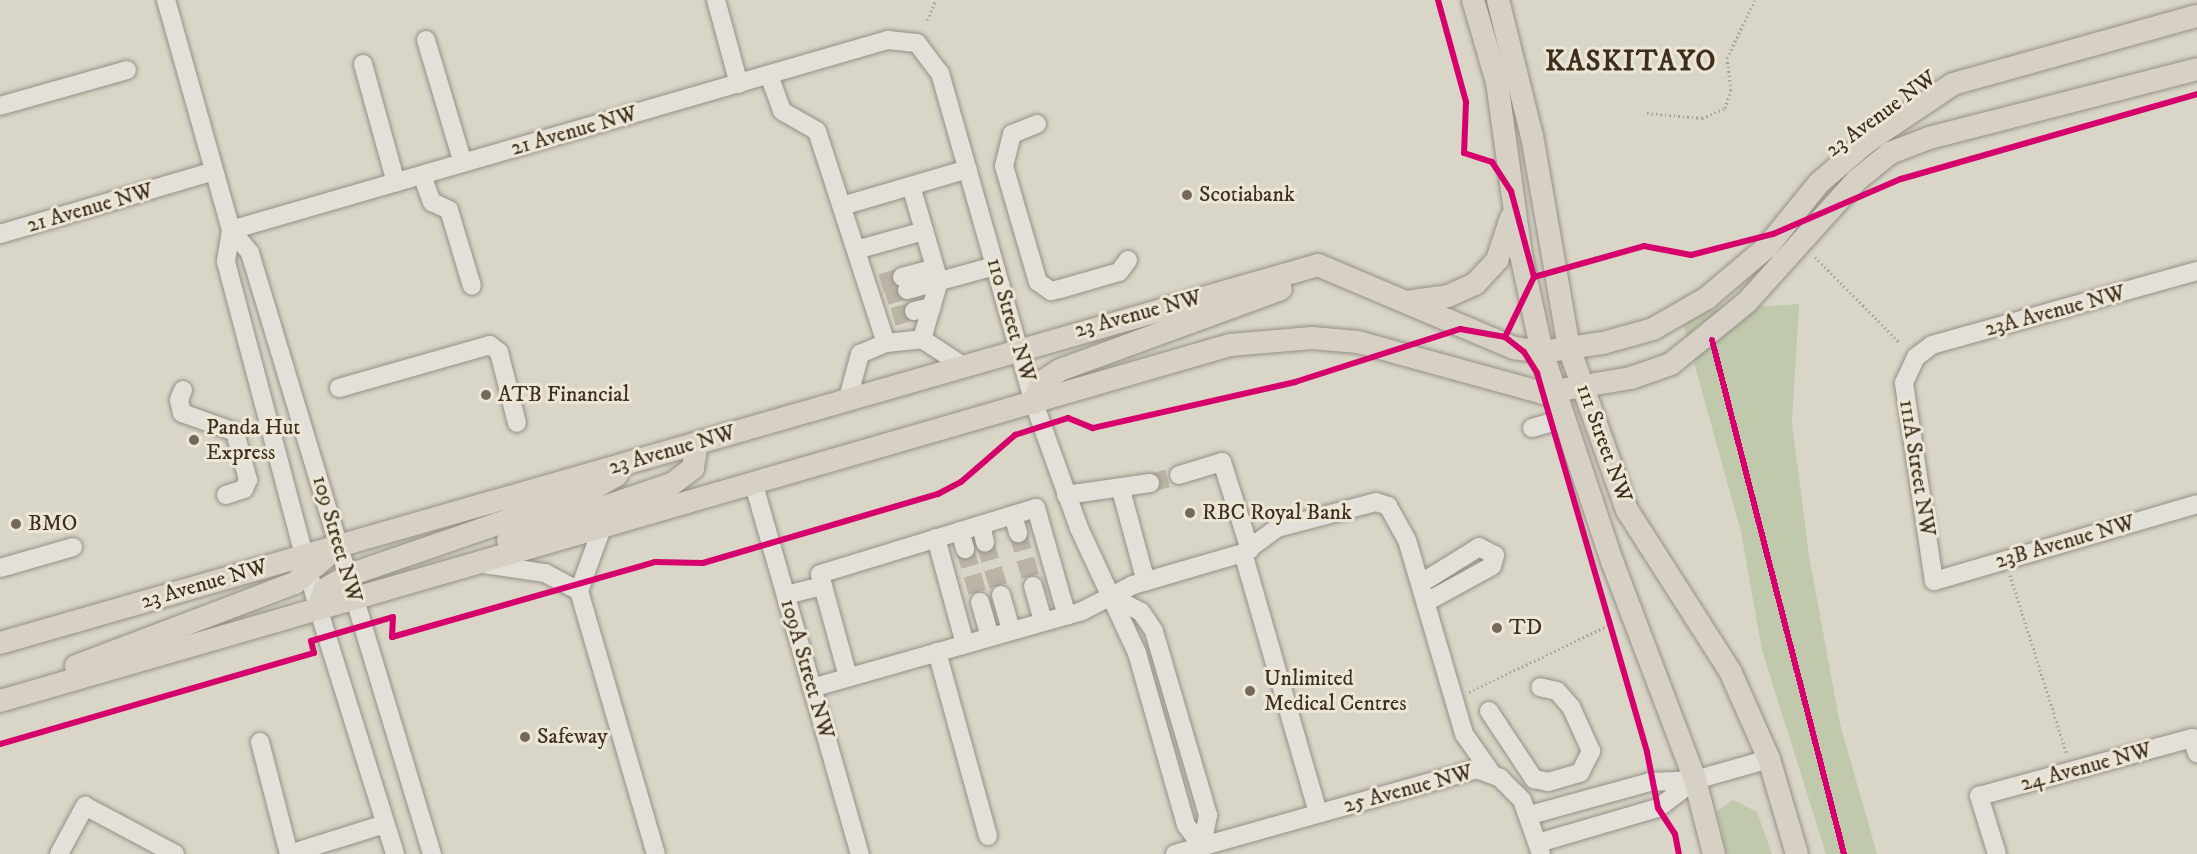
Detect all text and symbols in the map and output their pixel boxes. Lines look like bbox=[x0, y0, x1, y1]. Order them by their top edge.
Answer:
district label: KASKITAYO bbox=[1545, 45, 1717, 79]
street label: 23 Avenue NW bbox=[1821, 65, 1941, 163]
street label: 21 Avenue NW bbox=[508, 100, 640, 162]
street label: 21 Avenue NW bbox=[24, 177, 156, 239]
place label: Scotiabank bbox=[1199, 182, 1295, 208]
marker: Scotiabank bbox=[1180, 188, 1194, 202]
street label: 110 Street NW bbox=[981, 255, 1041, 385]
street label: 23A Avenue NW bbox=[1982, 280, 2128, 342]
street label: 23 Avenue NW bbox=[1072, 284, 1204, 344]
street label: 111 Street NW bbox=[1570, 380, 1638, 506]
place label: ATB Financial bbox=[498, 382, 629, 408]
marker: ATB Financial bbox=[479, 388, 493, 402]
street label: 111A Street NW bbox=[1893, 398, 1941, 538]
place label: Panda Hut Express bbox=[206, 414, 300, 466]
street label: 23 Avenue NW bbox=[606, 419, 738, 481]
marker: Panda Hut Express bbox=[187, 433, 201, 447]
street label: 109 Street NW bbox=[306, 473, 368, 605]
place label: RBC Royal Bank bbox=[1202, 500, 1352, 526]
marker: RBC Royal Bank bbox=[1183, 506, 1197, 520]
street label: 23B Avenue NW bbox=[1992, 509, 2138, 575]
place label: BMO bbox=[28, 511, 77, 537]
marker: BMO bbox=[9, 517, 23, 531]
street label: 23 Avenue NW bbox=[138, 553, 270, 615]
street label: 109A Street NW bbox=[774, 596, 840, 742]
place label: TD bbox=[1509, 615, 1542, 641]
marker: TD bbox=[1490, 621, 1504, 635]
place label: Unlimited Medical Centres bbox=[1264, 665, 1407, 716]
marker: Unlimited Medical Centres bbox=[1241, 682, 1259, 700]
place label: Safeway bbox=[537, 724, 608, 750]
marker: Safeway bbox=[518, 730, 532, 744]
street label: 24 Avenue NW bbox=[2018, 737, 2154, 797]
street label: 25 Avenue NW bbox=[1341, 759, 1475, 819]

